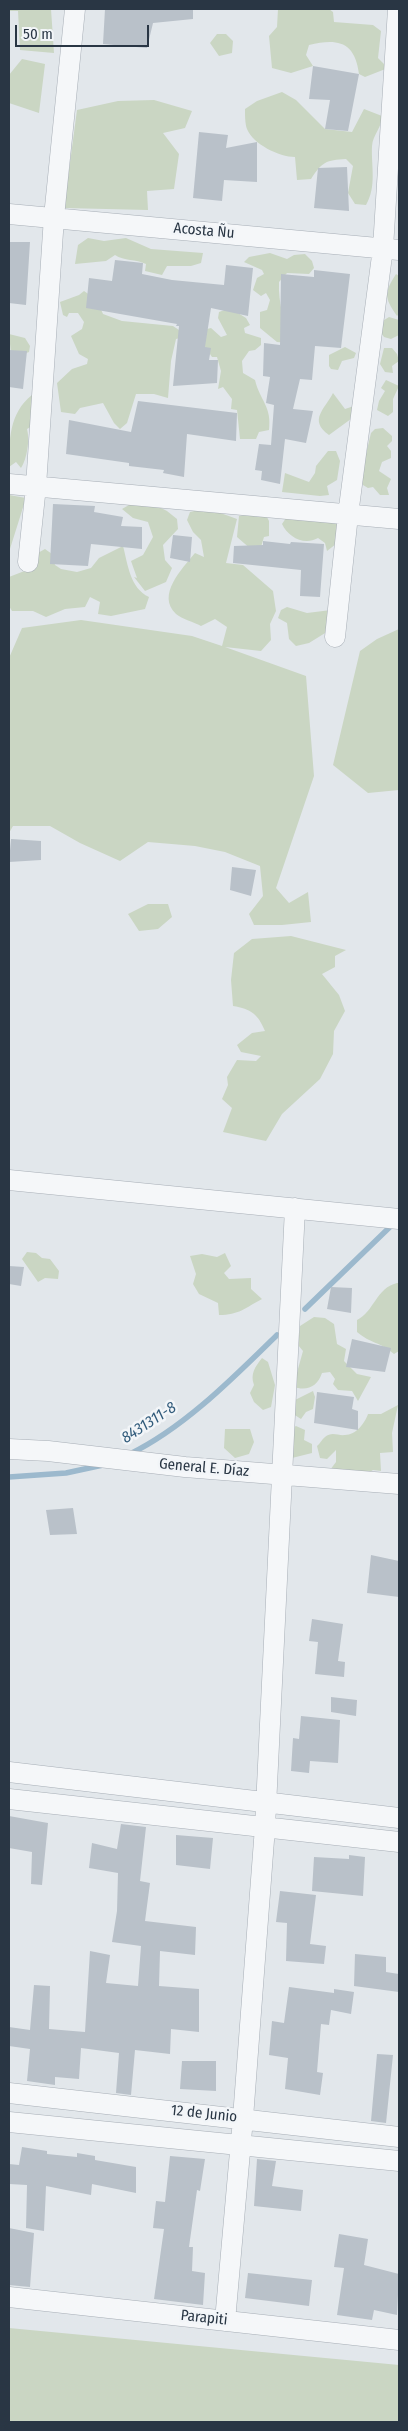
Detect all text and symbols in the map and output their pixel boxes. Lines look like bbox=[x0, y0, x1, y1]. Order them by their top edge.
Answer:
scale bar bbox=[18, 15, 151, 47]
text: 50 m bbox=[23, 25, 53, 43]
street label: Acosta Ñu bbox=[173, 219, 235, 243]
water label: 8431311-8 bbox=[118, 1398, 180, 1448]
street label: General E. Díaz bbox=[158, 1455, 250, 1481]
street label: 12 de Junio bbox=[170, 2102, 238, 2126]
street label: Parapiti bbox=[180, 2307, 228, 2329]

